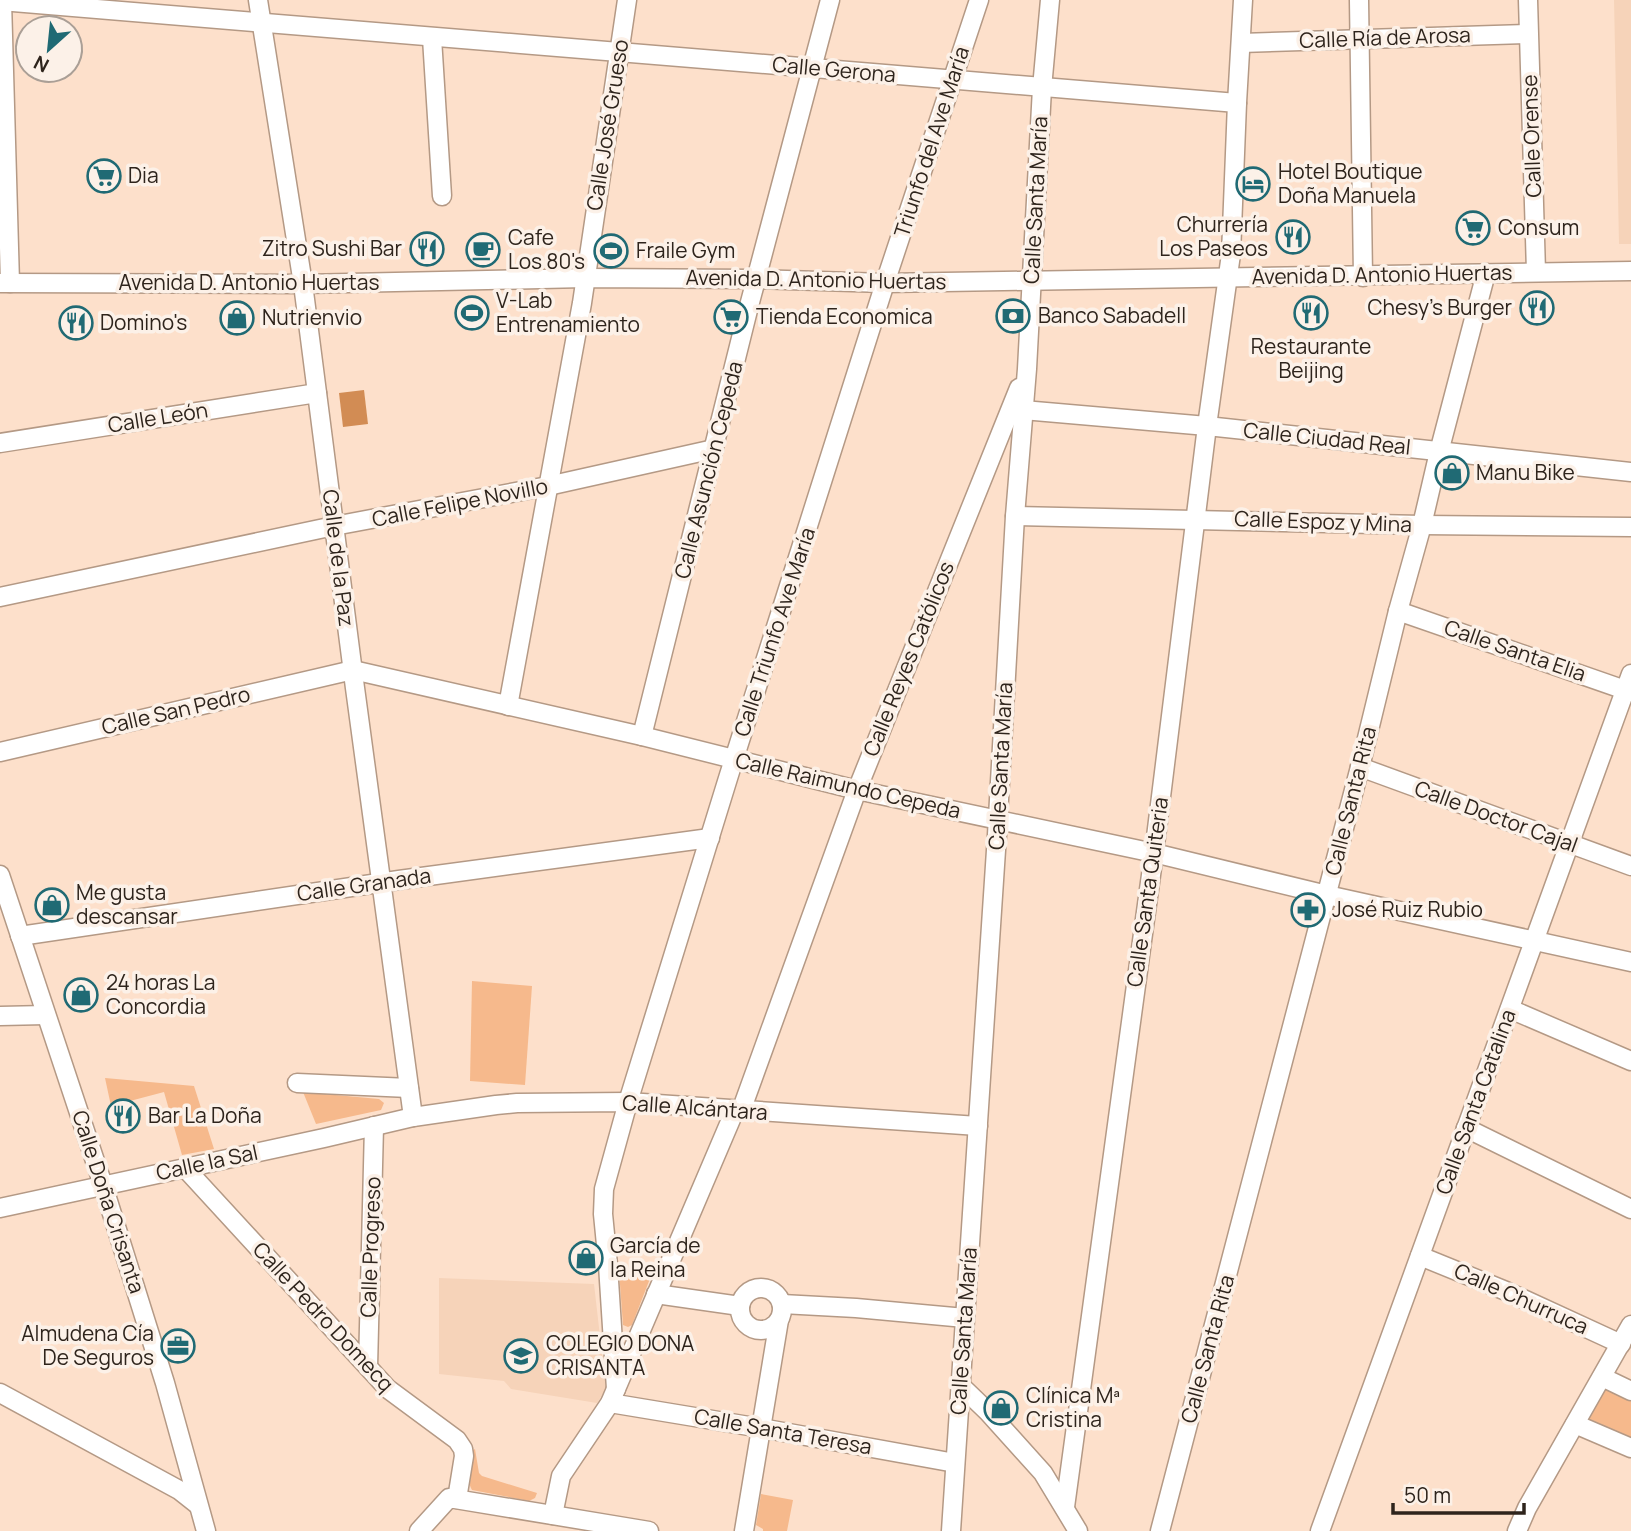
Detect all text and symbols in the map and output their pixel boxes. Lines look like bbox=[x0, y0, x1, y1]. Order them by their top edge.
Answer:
north arrow bbox=[14, 14, 84, 84]
street label: Calle Ría de Arosa bbox=[1299, 20, 1471, 54]
street label: Calle José Grueso bbox=[580, 37, 634, 213]
street label: Triunfo del Ave María bbox=[887, 43, 975, 241]
text: N bbox=[29, 49, 53, 79]
street label: Calle Gerona bbox=[771, 50, 897, 88]
street label: Calle Orense bbox=[1515, 74, 1547, 198]
street label: Calle Santa María bbox=[1017, 115, 1053, 284]
supermarket icon: Dia bbox=[85, 157, 123, 195]
place label: Hotel Boutique Doña Manuela bbox=[1278, 157, 1422, 209]
place label: Dia bbox=[128, 161, 159, 189]
hotel icon: Hotel Boutique Doña Manuela bbox=[1234, 165, 1272, 203]
supermarket icon: Consum bbox=[1454, 209, 1492, 247]
place label: Churrería Los Paseos bbox=[1159, 210, 1268, 262]
place label: Consum bbox=[1498, 213, 1579, 241]
restaurant icon: Churrería Los Paseos bbox=[1274, 218, 1312, 256]
place label: Cafe Los 80's bbox=[508, 223, 585, 275]
restaurant icon: Zitro Sushi Bar bbox=[408, 230, 446, 268]
cafe icon: Cafe Los 80's bbox=[464, 231, 502, 269]
sports icon: Fraile Gym bbox=[592, 232, 630, 270]
place label: Zitro Sushi Bar bbox=[262, 234, 402, 262]
place label: Fraile Gym bbox=[636, 236, 735, 264]
street label: Avenida D. Antonio Huertas bbox=[1251, 258, 1513, 290]
street label: Avenida D. Antonio Huertas bbox=[685, 263, 947, 295]
street label: Avenida D. Antonio Huertas bbox=[119, 268, 379, 296]
place label: V-Lab Entrenamiento bbox=[496, 286, 640, 338]
restaurant icon: Chesy's Burger bbox=[1518, 289, 1556, 327]
place label: Chesy's Burger bbox=[1368, 293, 1512, 321]
sports icon: V-Lab Entrenamiento bbox=[453, 294, 491, 332]
restaurant icon: Restaurante Beijing bbox=[1292, 294, 1330, 332]
bank icon: Banco Sabadell bbox=[994, 297, 1032, 335]
supermarket icon: Tienda Economica bbox=[712, 298, 750, 336]
shop icon: Nutrienvio bbox=[218, 299, 256, 337]
place label: Banco Sabadell bbox=[1038, 301, 1186, 329]
place label: Tienda Economica bbox=[756, 302, 933, 330]
place label: Nutrienvio bbox=[262, 303, 362, 331]
restaurant icon: Domino's bbox=[57, 304, 95, 342]
place label: Domino's bbox=[100, 308, 187, 336]
place label: Restaurante Beijing bbox=[1251, 332, 1371, 384]
street label: Calle Asunción Cepeda bbox=[667, 358, 749, 581]
street label: Calle León bbox=[106, 395, 210, 439]
street label: Calle Ciudad Real bbox=[1242, 415, 1412, 461]
shop icon: Manu Bike bbox=[1433, 454, 1471, 492]
place label: Manu Bike bbox=[1476, 458, 1575, 486]
street label: Calle Felipe Novillo bbox=[370, 471, 550, 533]
street label: Calle de la Paz bbox=[317, 488, 361, 628]
street label: Calle Espoz y Mina bbox=[1234, 504, 1412, 538]
street label: Calle Triunfo Ave María bbox=[727, 524, 821, 740]
street label: Calle Reyes Católicos bbox=[856, 557, 960, 760]
street label: Calle Santa Elia bbox=[1441, 613, 1590, 687]
street label: Calle San Pedro bbox=[99, 679, 253, 741]
street label: Calle Santa María bbox=[982, 681, 1018, 850]
street label: Calle Santa Rita bbox=[1318, 723, 1382, 878]
street label: Calle Raimundo Cepeda bbox=[733, 745, 964, 825]
street label: Calle Doctor Cajal bbox=[1411, 774, 1582, 859]
street label: Calle Santa Quiteria bbox=[1120, 795, 1174, 989]
street label: Calle Granada bbox=[295, 861, 433, 907]
place label: Me gusta descansar bbox=[76, 878, 178, 930]
shop icon: Me gusta descansar bbox=[33, 886, 71, 924]
pharmacy icon: José Ruiz Rubio bbox=[1289, 891, 1327, 929]
place label: José Ruiz Rubio bbox=[1332, 895, 1483, 923]
place label: 24 horas La Concordia bbox=[106, 968, 215, 1020]
shop icon: 24 horas La Concordia bbox=[62, 976, 100, 1014]
street label: Calle Santa Catalina bbox=[1429, 1005, 1522, 1198]
street label: Calle Alcántara bbox=[621, 1088, 769, 1126]
restaurant icon: Bar La Doña bbox=[104, 1097, 142, 1135]
place label: Bar La Doña bbox=[148, 1101, 262, 1129]
street label: Calle Doña Crisanta bbox=[66, 1107, 152, 1297]
street label: Calle la Sal bbox=[153, 1138, 260, 1186]
street label: Calle Progreso bbox=[354, 1176, 386, 1318]
place label: García de la Reina bbox=[610, 1231, 701, 1283]
street label: Calle Pedro Domecq bbox=[247, 1236, 400, 1397]
shop icon: García de la Reina bbox=[567, 1239, 605, 1277]
street label: Calle Santa María bbox=[943, 1246, 983, 1416]
street label: Calle Churruca bbox=[1450, 1256, 1593, 1340]
street label: Calle Santa Rita bbox=[1174, 1271, 1240, 1426]
place label: Almudena Cía De Seguros bbox=[21, 1319, 154, 1371]
office icon: Almudena Cía De Seguros bbox=[159, 1327, 197, 1365]
place label: COLEGIO DONA CRISANTA bbox=[546, 1329, 694, 1381]
school or university icon: COLEGIO DONA CRISANTA bbox=[502, 1337, 540, 1375]
place label: Clínica Mª Cristina bbox=[1026, 1381, 1120, 1433]
shop icon: Clínica Mª Cristina bbox=[982, 1389, 1020, 1427]
street label: Calle Santa Teresa bbox=[692, 1402, 874, 1460]
scale bar bbox=[1393, 1472, 1524, 1516]
text: 50 m bbox=[1404, 1481, 1451, 1509]

